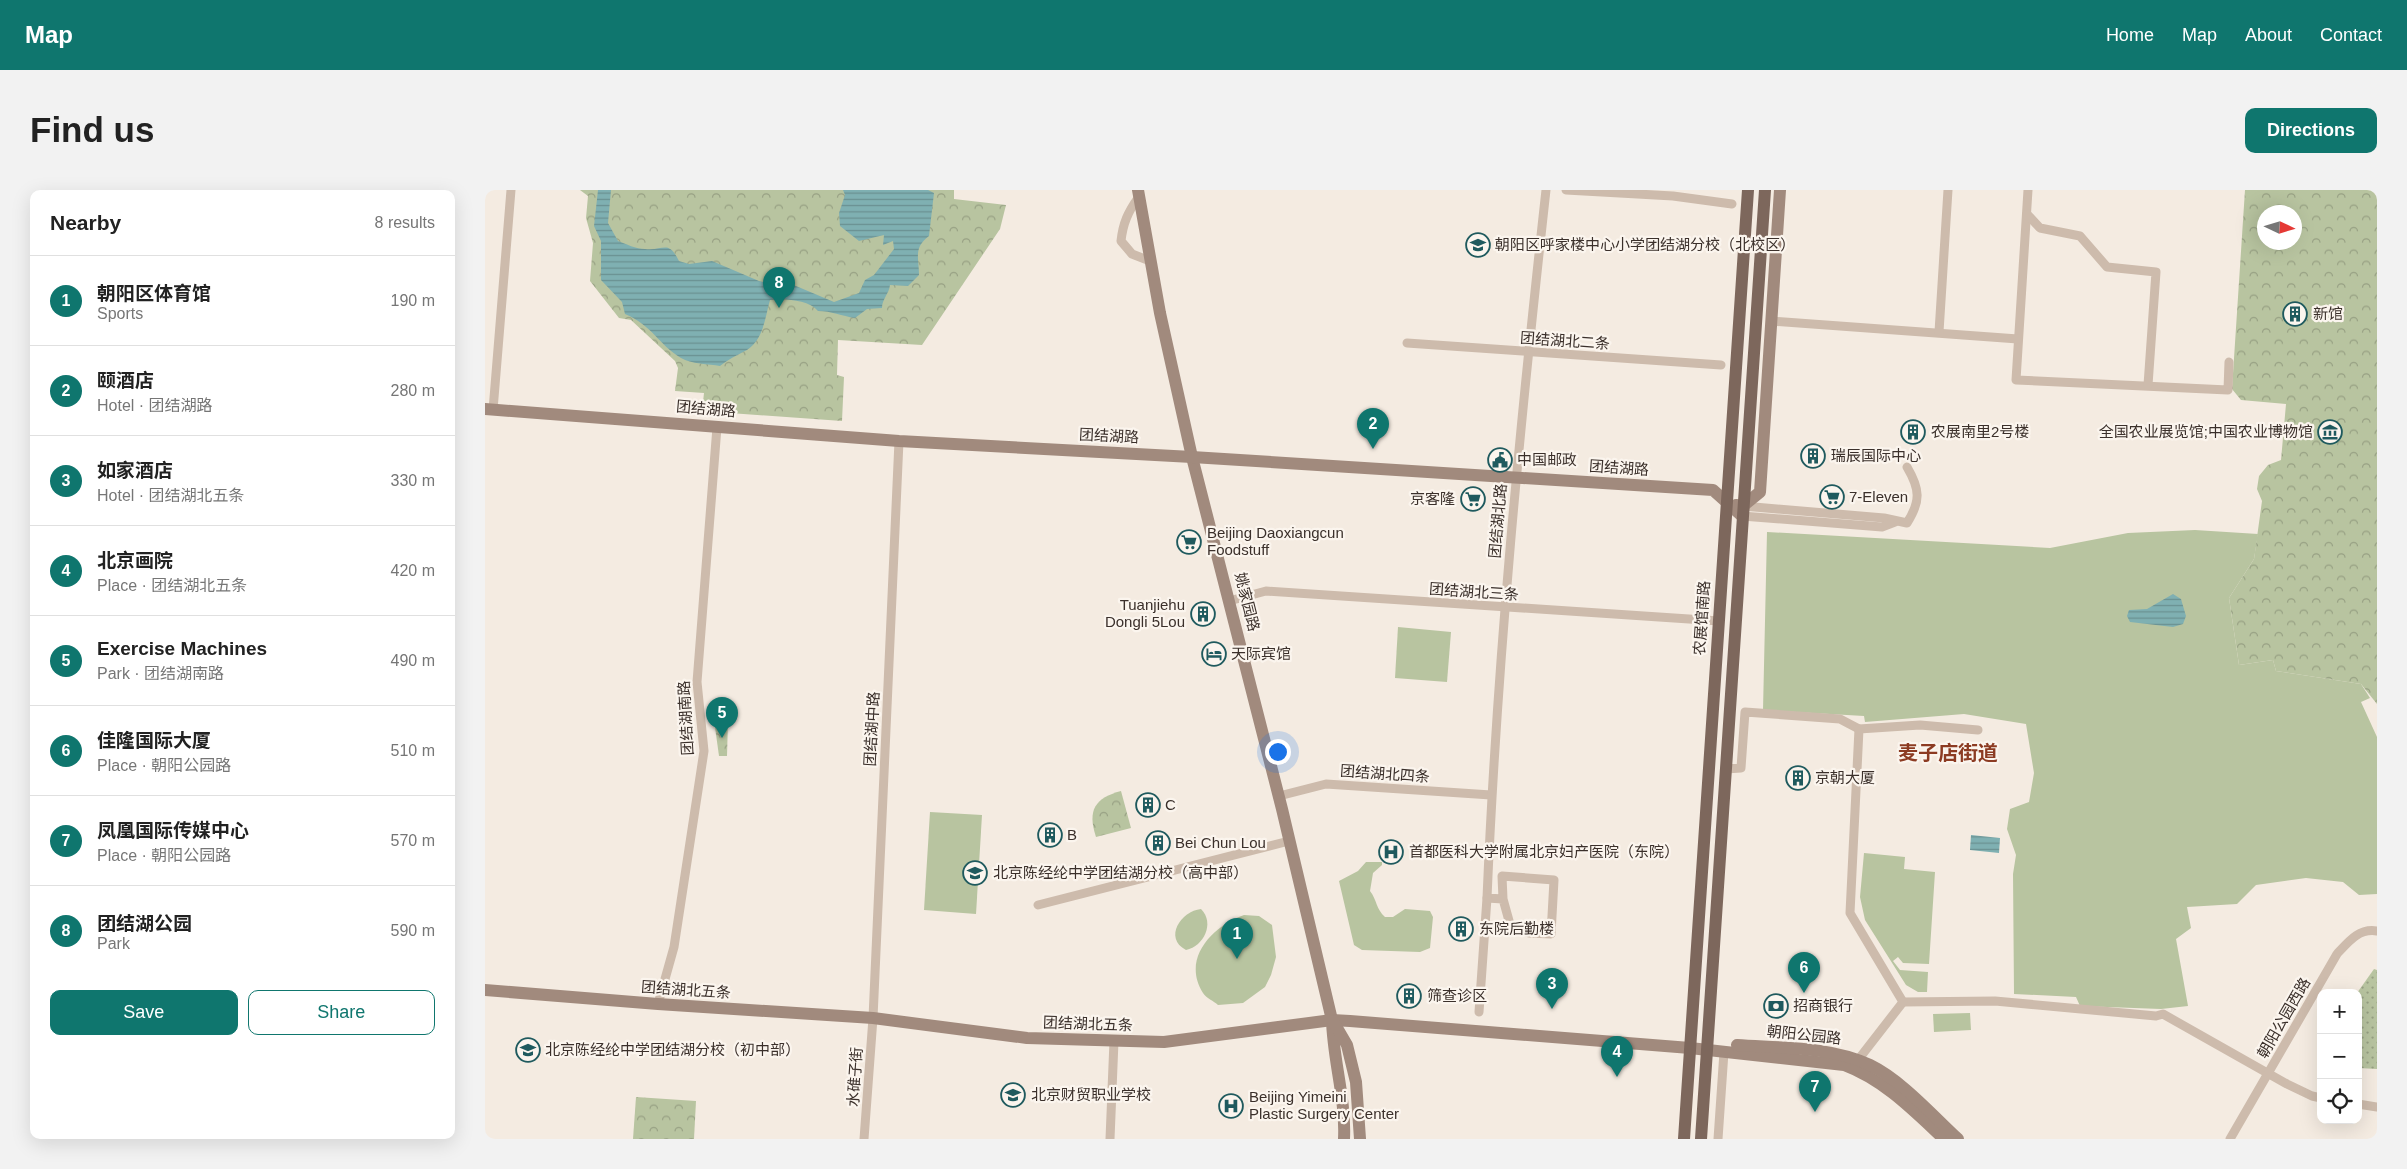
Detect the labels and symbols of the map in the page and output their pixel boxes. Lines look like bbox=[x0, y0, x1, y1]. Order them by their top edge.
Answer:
north arrow bbox=[2257, 205, 2302, 250]
school or university icon: 朝阳区呼家楼中心小学团结湖分校（北校区） bbox=[1465, 232, 1491, 258]
place label: 朝阳区呼家楼中心小学团结湖分校（北校区） bbox=[1495, 236, 1795, 253]
pin: 8 bbox=[763, 267, 795, 308]
building icon: 新馆 bbox=[2282, 301, 2308, 327]
place label: 新馆 bbox=[2313, 305, 2343, 322]
street label: 团结湖北二条 bbox=[1520, 329, 1611, 352]
street label: 团结湖路 bbox=[675, 397, 737, 420]
pin: 2 bbox=[1357, 408, 1389, 449]
building icon: 农展南里2号楼 bbox=[1900, 419, 1926, 445]
museum icon: 全国农业展览馆;中国农业博物馆 bbox=[2317, 419, 2343, 445]
place label: 农展南里2号楼 bbox=[1931, 423, 2029, 440]
place label: 全国农业展览馆;中国农业博物馆 bbox=[2099, 423, 2313, 440]
street label: 团结湖路 bbox=[1079, 425, 1139, 446]
building icon: 瑞辰国际中心 bbox=[1800, 443, 1826, 469]
public building icon: 中国邮政 bbox=[1487, 447, 1513, 473]
place label: 瑞辰国际中心 bbox=[1831, 447, 1921, 464]
place label: 中国邮政 bbox=[1517, 451, 1577, 468]
street label: 团结湖路 bbox=[1589, 457, 1650, 478]
street label: 团结湖北路 bbox=[1486, 483, 1509, 559]
supermarket icon: 7-Eleven bbox=[1819, 484, 1845, 510]
supermarket icon: 京客隆 bbox=[1460, 486, 1486, 512]
place label: 7-Eleven bbox=[1849, 488, 1908, 505]
place label: 京客隆 bbox=[1410, 490, 1455, 507]
place label: Beijing Daoxiangcun Foodstuff bbox=[1207, 524, 1344, 558]
supermarket icon: Beijing Daoxiangcun Foodstuff bbox=[1176, 529, 1202, 555]
street label: 姚家园路 bbox=[1232, 571, 1263, 633]
street label: 团结湖北三条 bbox=[1429, 580, 1520, 603]
street label: 农展馆南路 bbox=[1690, 580, 1713, 656]
place label: Tuanjiehu Dongli 5Lou bbox=[1105, 596, 1185, 630]
building icon: Tuanjiehu Dongli 5Lou bbox=[1190, 601, 1216, 627]
hotel icon: 天际宾馆 bbox=[1201, 641, 1227, 667]
place label: 天际宾馆 bbox=[1231, 645, 1291, 662]
street label: 团结湖南路 bbox=[675, 680, 696, 756]
street label: 团结湖中路 bbox=[861, 691, 882, 767]
pin: 5 bbox=[706, 697, 738, 738]
your location bbox=[1265, 739, 1291, 765]
district label: 麦子店街道 bbox=[1898, 742, 1998, 764]
street label: 团结湖北四条 bbox=[1340, 762, 1431, 785]
building icon: 京朝大厦 bbox=[1785, 765, 1811, 791]
place label: 京朝大厦 bbox=[1815, 769, 1875, 786]
building icon: C bbox=[1135, 792, 1161, 818]
place label: C bbox=[1165, 796, 1176, 813]
building icon: B bbox=[1037, 822, 1063, 848]
place label: B bbox=[1067, 826, 1077, 843]
building icon: Bei Chun Lou bbox=[1145, 830, 1171, 856]
place label: Bei Chun Lou bbox=[1175, 834, 1266, 851]
hospital icon: 首都医科大学附属北京妇产医院（东院） bbox=[1378, 839, 1404, 865]
place label: 首都医科大学附属北京妇产医院（东院） bbox=[1409, 843, 1679, 860]
school or university icon: 北京陈经纶中学团结湖分校（高中部） bbox=[962, 860, 988, 886]
place label: 北京陈经纶中学团结湖分校（高中部） bbox=[993, 864, 1248, 881]
building icon: 东院后勤楼 bbox=[1448, 916, 1474, 942]
pin: 1 bbox=[1221, 918, 1253, 959]
place label: 东院后勤楼 bbox=[1479, 920, 1554, 937]
pin: 6 bbox=[1788, 952, 1820, 993]
pin: 3 bbox=[1536, 968, 1568, 1009]
street label: 朝阳公园西路 bbox=[2254, 975, 2313, 1061]
street label: 团结湖北五条 bbox=[641, 978, 732, 1001]
building icon: 筛查诊区 bbox=[1396, 983, 1422, 1009]
place label: 筛查诊区 bbox=[1427, 987, 1487, 1004]
bank icon: 招商银行 bbox=[1763, 993, 1789, 1019]
place label: 招商银行 bbox=[1793, 997, 1853, 1014]
street label: 团结湖北五条 bbox=[1043, 1013, 1133, 1034]
street label: 朝阳公园路 bbox=[1766, 1022, 1842, 1047]
pin: 4 bbox=[1601, 1036, 1633, 1077]
school or university icon: 北京陈经纶中学团结湖分校（初中部） bbox=[515, 1037, 541, 1063]
place label: 北京陈经纶中学团结湖分校（初中部） bbox=[545, 1041, 800, 1058]
street label: 水碓子街 bbox=[844, 1046, 865, 1107]
pin: 7 bbox=[1799, 1071, 1831, 1112]
school or university icon: 北京财贸职业学校 bbox=[1000, 1082, 1026, 1108]
place label: 北京财贸职业学校 bbox=[1031, 1086, 1151, 1103]
place label: Beijing Yimeini Plastic Surgery Center bbox=[1249, 1088, 1399, 1122]
hospital icon: Beijing Yimeini Plastic Surgery Center bbox=[1218, 1093, 1244, 1119]

